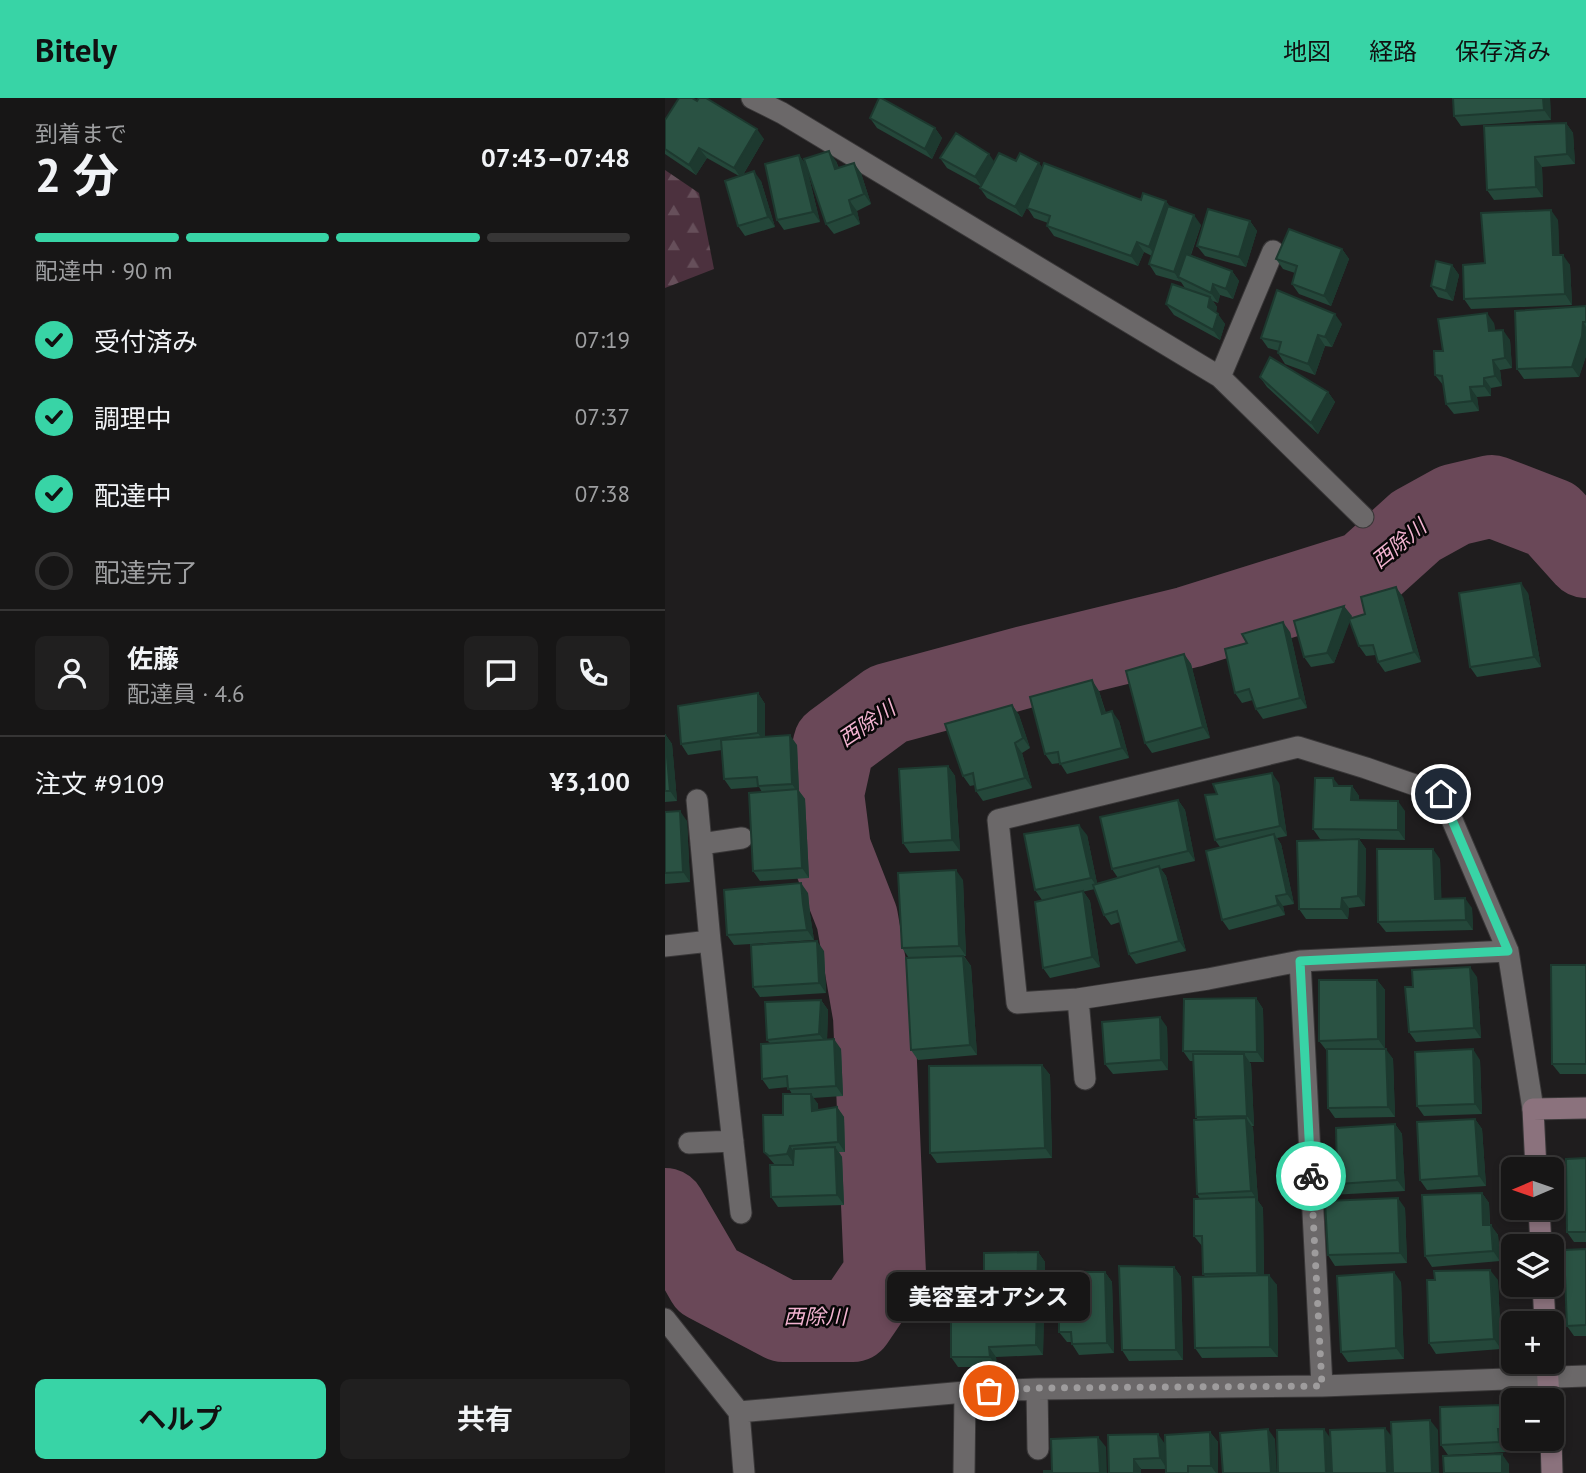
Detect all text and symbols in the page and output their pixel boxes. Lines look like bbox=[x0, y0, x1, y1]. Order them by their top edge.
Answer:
text: Bitely bbox=[35, 28, 117, 71]
text: 地図 bbox=[1283, 36, 1331, 67]
text: 経路 bbox=[1369, 36, 1417, 67]
text: 保存済み bbox=[1455, 36, 1551, 67]
text: 到着まで bbox=[35, 119, 127, 148]
text: 07:43–07:48 bbox=[481, 141, 630, 174]
text: 2 分 bbox=[35, 145, 119, 205]
text: 配達中 · 90 m bbox=[35, 256, 172, 285]
icon: check bbox=[35, 321, 73, 359]
text: 受付済み bbox=[94, 325, 198, 358]
text: 07:19 bbox=[575, 325, 630, 354]
icon: check bbox=[35, 398, 73, 436]
text: 調理中 bbox=[94, 402, 172, 435]
text: 07:37 bbox=[575, 402, 630, 431]
icon: check bbox=[35, 475, 73, 513]
text: 配達中 bbox=[94, 479, 172, 512]
text: 07:38 bbox=[575, 479, 630, 508]
water label: 西除川 bbox=[1366, 512, 1433, 574]
text: 配達完了 bbox=[94, 556, 198, 589]
button: person bbox=[35, 636, 109, 710]
button: chat bbox=[464, 636, 538, 710]
button: phone bbox=[556, 636, 630, 710]
text: 佐藤 bbox=[127, 642, 179, 675]
text: 配達員 · 4.6 bbox=[127, 679, 244, 708]
water label: 西除川 bbox=[833, 694, 902, 752]
pin bbox=[1411, 764, 1471, 824]
text: ¥3,100 bbox=[550, 765, 630, 798]
text: 注文 #9109 bbox=[35, 767, 165, 800]
icon: home bbox=[1422, 775, 1460, 813]
courier bbox=[1276, 1141, 1346, 1211]
icon: bike bbox=[1292, 1157, 1330, 1195]
north arrow bbox=[1501, 1157, 1565, 1220]
map controls bbox=[1501, 1157, 1564, 1451]
button: layers bbox=[1501, 1234, 1564, 1297]
callout: 美容室オアシス bbox=[887, 1272, 1091, 1321]
text: 美容室オアシス bbox=[908, 1282, 1069, 1311]
water label: 西除川 bbox=[784, 1303, 848, 1330]
button: + bbox=[1501, 1311, 1564, 1374]
pin bbox=[959, 1361, 1019, 1421]
icon: bag bbox=[970, 1372, 1008, 1410]
button: ヘルプ bbox=[35, 1379, 326, 1459]
button: 共有 bbox=[340, 1379, 630, 1459]
button: − bbox=[1501, 1388, 1564, 1451]

